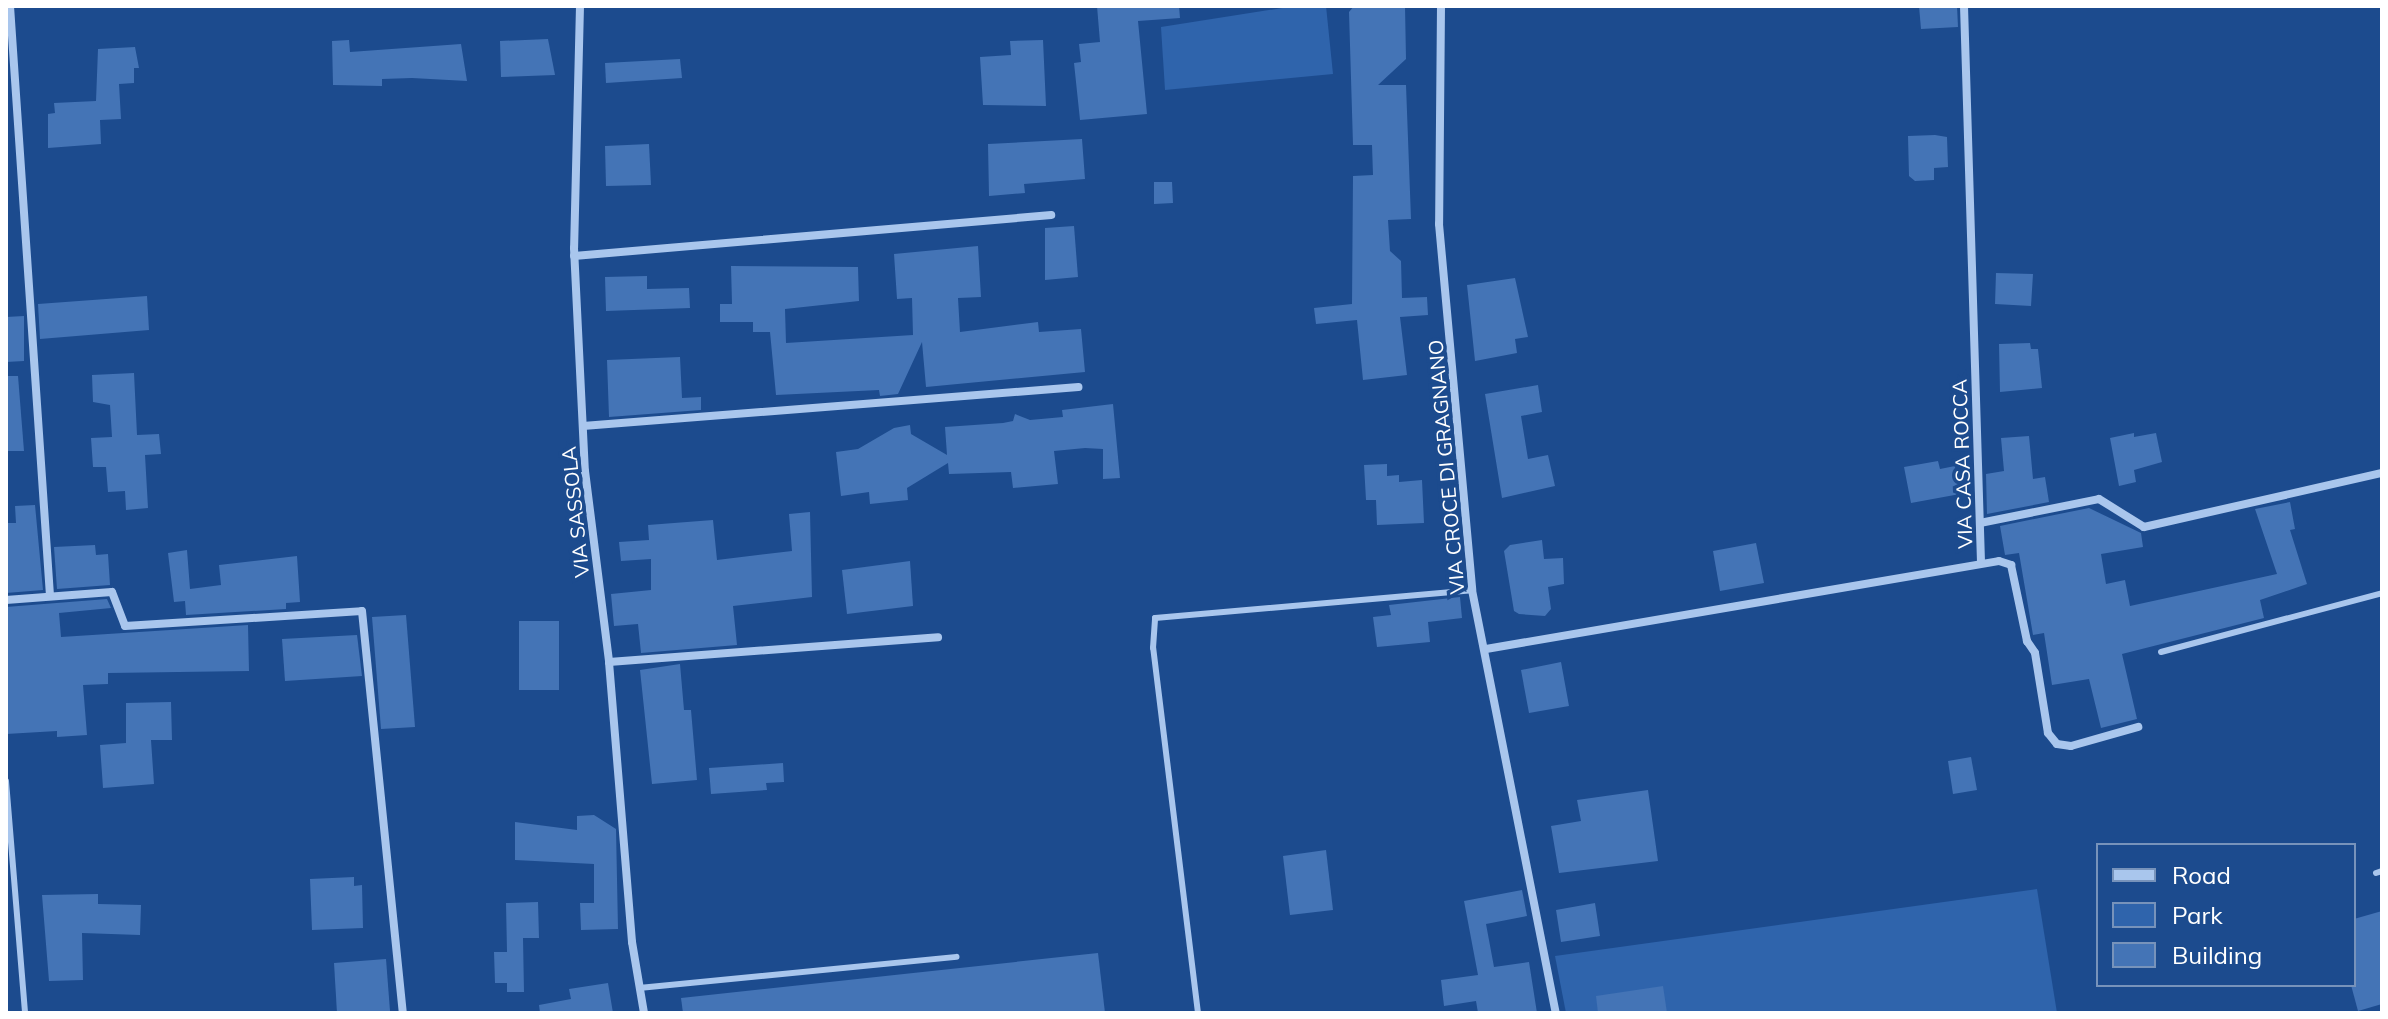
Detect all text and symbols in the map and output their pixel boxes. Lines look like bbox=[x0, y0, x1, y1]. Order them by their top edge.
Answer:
street label: VIA CROCE DI GRAGNANO bbox=[1423, 339, 1469, 595]
street label: VIA CASA ROCCA bbox=[1947, 379, 1977, 549]
street label: VIA SASSOLA bbox=[556, 445, 594, 579]
legend bbox=[2096, 843, 2356, 987]
text: Road bbox=[2172, 860, 2231, 890]
text: Park bbox=[2172, 900, 2223, 930]
text: Building bbox=[2172, 940, 2262, 970]

